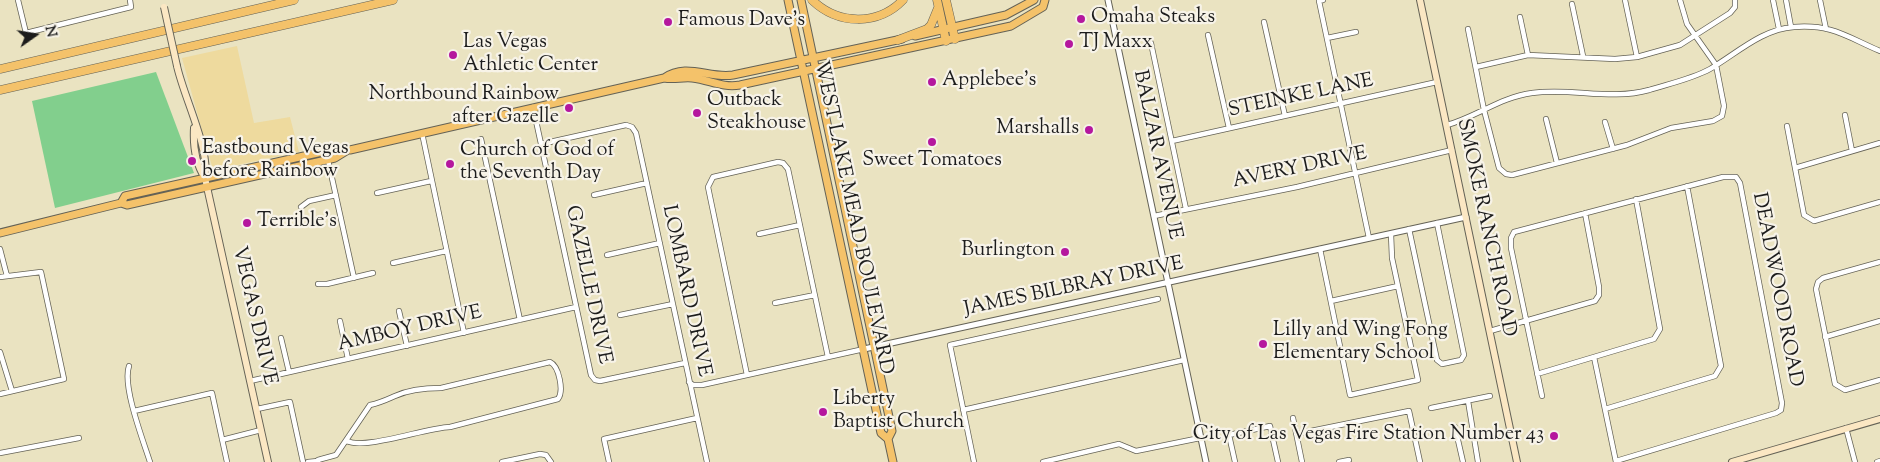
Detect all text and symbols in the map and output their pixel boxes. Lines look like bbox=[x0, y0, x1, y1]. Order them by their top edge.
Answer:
place label: Omaha Steaks bbox=[1091, 7, 1215, 31]
north arrow bbox=[10, 10, 60, 60]
place label: Famous Dave's bbox=[678, 10, 805, 34]
marker: Omaha Steaks bbox=[1075, 13, 1087, 25]
marker: Famous Dave's bbox=[662, 16, 674, 28]
text: N bbox=[39, 24, 61, 39]
place label: Las Vegas Athletic Center bbox=[463, 32, 598, 79]
place label: TJ Maxx bbox=[1079, 32, 1153, 56]
marker: TJ Maxx bbox=[1063, 38, 1075, 50]
marker: Las Vegas Athletic Center bbox=[447, 49, 459, 61]
street label: WEST LAKE MEAD BOULEVARD bbox=[807, 59, 897, 377]
street label: BALZAR AVENUE bbox=[1126, 68, 1186, 242]
place label: Applebee's bbox=[942, 70, 1036, 94]
street label: STEINKE LANE bbox=[1226, 70, 1376, 124]
marker: Applebee's bbox=[926, 76, 938, 88]
place label: Northbound Rainbow after Gazelle bbox=[369, 84, 559, 131]
place label: Outback Steakhouse bbox=[707, 90, 806, 137]
marker: Northbound Rainbow after Gazelle bbox=[563, 102, 575, 114]
marker: Outback Steakhouse bbox=[691, 107, 703, 119]
street label: SMOKE RANCH ROAD bbox=[1450, 117, 1520, 339]
place label: Marshalls bbox=[996, 118, 1079, 142]
marker: Marshalls bbox=[1083, 124, 1095, 136]
marker: Sweet Tomatoes bbox=[926, 136, 938, 148]
place label: Eastbound Vegas before Rainbow bbox=[202, 138, 349, 185]
place label: Church of God of the Seventh Day bbox=[460, 140, 614, 187]
street label: AVERY DRIVE bbox=[1231, 143, 1369, 195]
place label: Sweet Tomatoes bbox=[862, 150, 1002, 174]
marker: Eastbound Vegas before Rainbow bbox=[186, 155, 198, 167]
marker: Church of God of the Seventh Day bbox=[444, 158, 456, 170]
street label: DEADWOOD ROAD bbox=[1745, 191, 1807, 389]
street label: LOMBARD DRIVE bbox=[655, 203, 715, 379]
street label: GAZELLE DRIVE bbox=[558, 204, 616, 366]
place label: Terrible's bbox=[257, 211, 337, 235]
marker: Terrible's bbox=[241, 217, 253, 229]
place label: Burlington bbox=[961, 240, 1055, 264]
street label: VEGAS DRIVE bbox=[225, 244, 281, 388]
marker: Burlington bbox=[1059, 246, 1071, 258]
street label: JAMES BILBRAY DRIVE bbox=[962, 253, 1186, 323]
street label: AMBOY DRIVE bbox=[336, 302, 484, 358]
place label: Lilly and Wing Fong Elementary School bbox=[1273, 320, 1448, 367]
marker: Lilly and Wing Fong Elementary School bbox=[1257, 338, 1269, 350]
place label: Liberty Baptist Church bbox=[833, 389, 964, 436]
marker: Liberty Baptist Church bbox=[817, 406, 829, 418]
place label: City of Las Vegas Fire Station Number 43 bbox=[1193, 424, 1544, 448]
marker: City of Las Vegas Fire Station Number 43 bbox=[1548, 430, 1560, 442]

